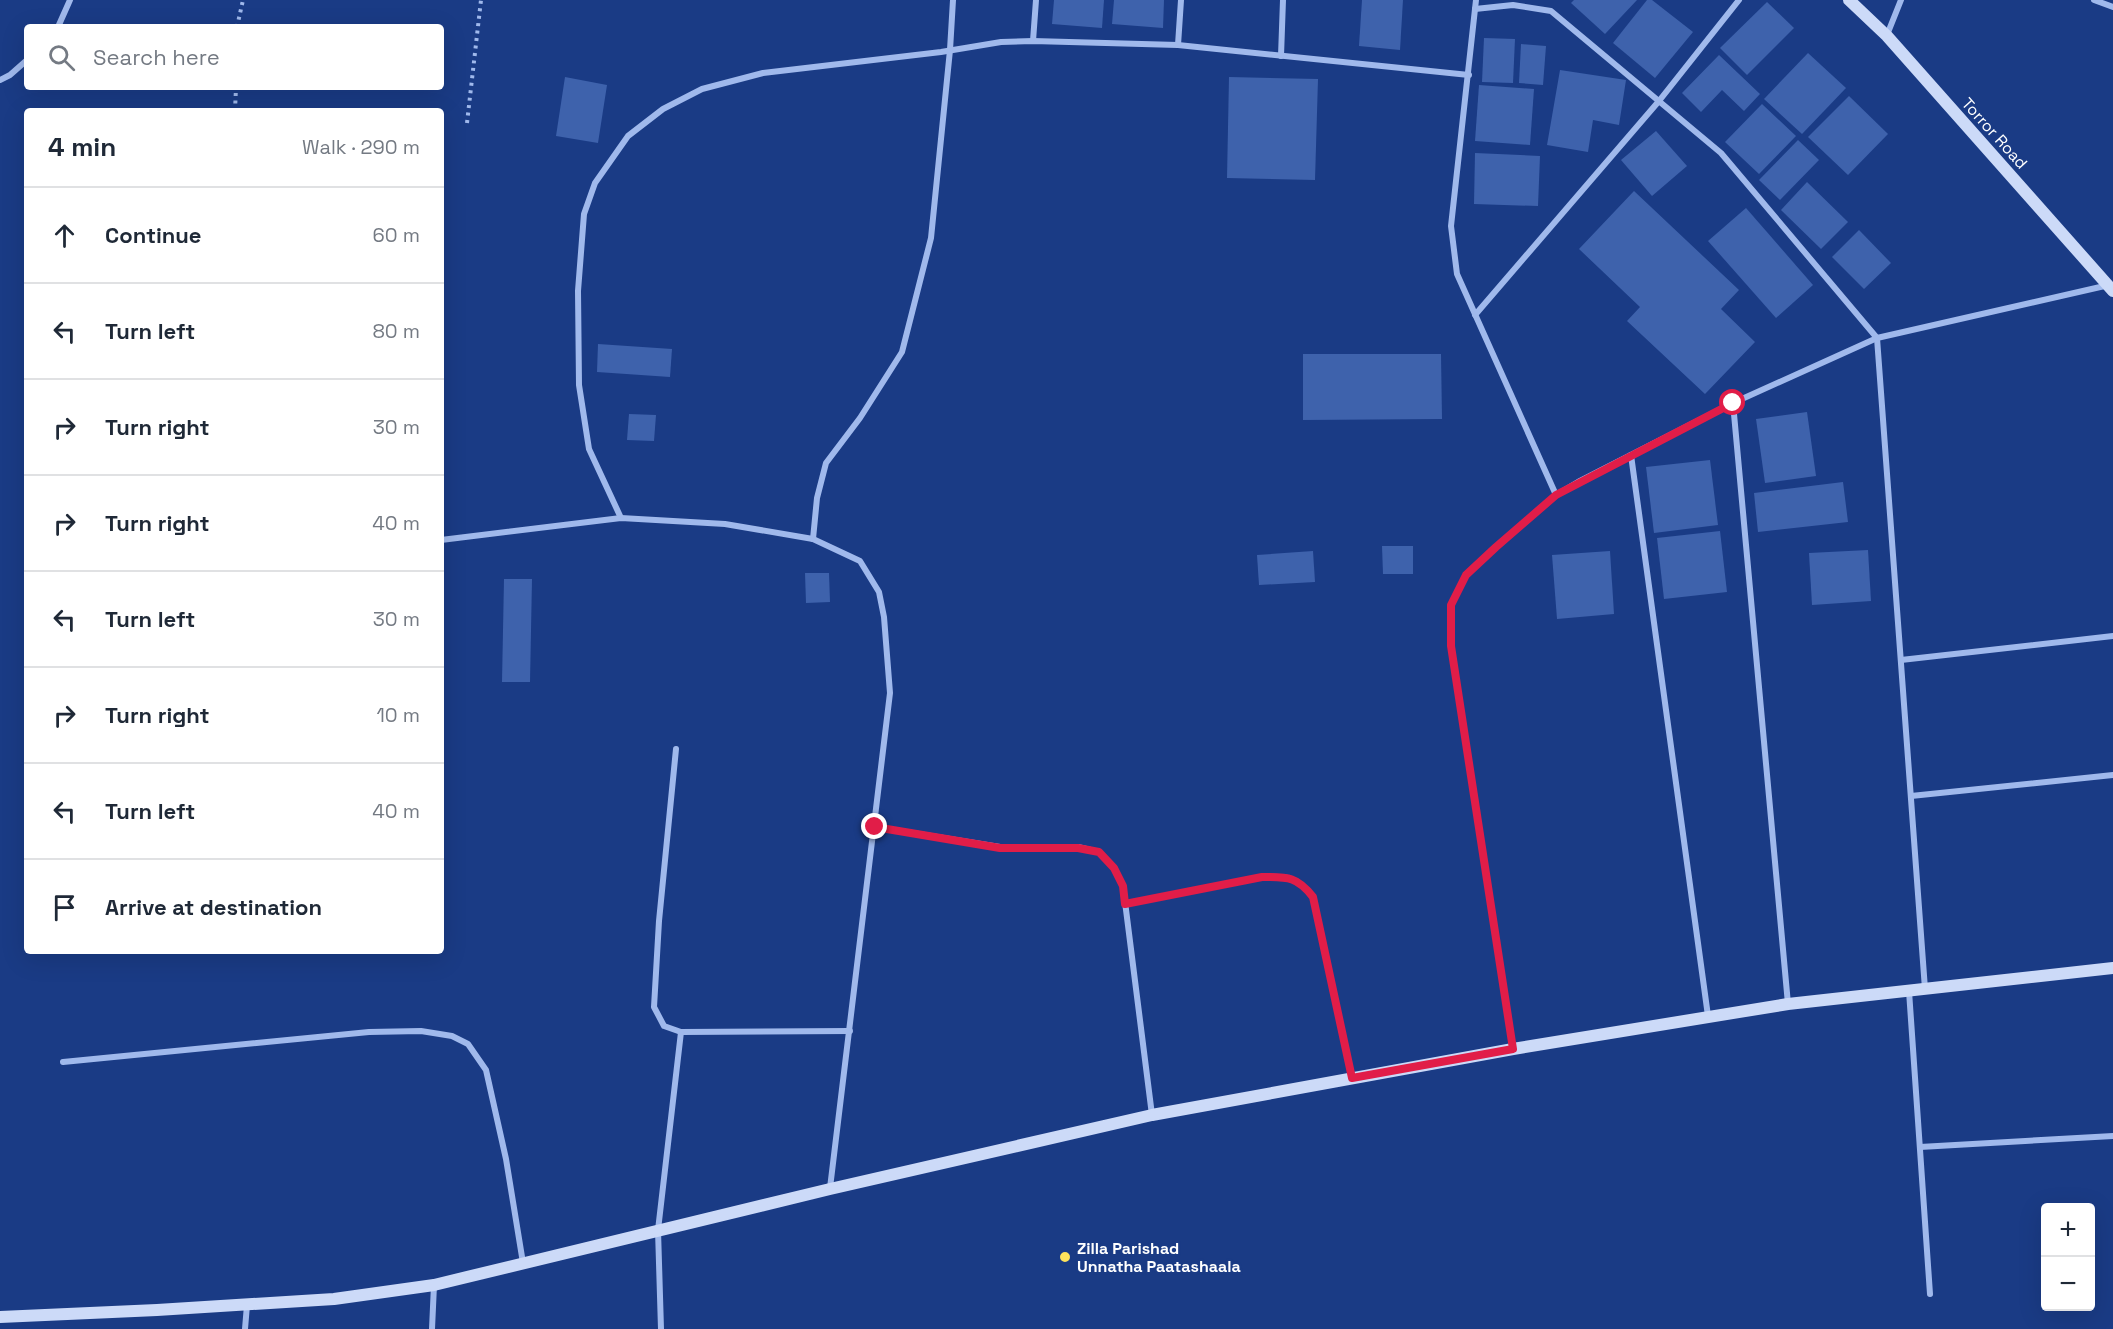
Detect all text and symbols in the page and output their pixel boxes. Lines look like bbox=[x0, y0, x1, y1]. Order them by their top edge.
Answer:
search box bbox=[24, 24, 444, 90]
icon: search bbox=[45, 41, 78, 74]
text: Search here bbox=[93, 43, 220, 71]
street label: Torror Road bbox=[1957, 93, 2032, 173]
text: 4 min bbox=[48, 130, 116, 164]
text: Walk · 290 m bbox=[302, 134, 420, 160]
icon: ahead bbox=[48, 219, 81, 252]
text: Continue bbox=[105, 221, 201, 249]
text: 60 m bbox=[373, 222, 420, 248]
icon: left bbox=[48, 315, 81, 348]
text: Turn left bbox=[105, 317, 195, 345]
text: 80 m bbox=[372, 318, 420, 344]
route start bbox=[1719, 389, 1745, 415]
icon: right bbox=[48, 411, 81, 444]
text: Turn right bbox=[105, 413, 210, 441]
text: 30 m bbox=[373, 414, 420, 440]
icon: right bbox=[48, 507, 81, 540]
text: Turn right bbox=[105, 509, 210, 537]
text: 40 m bbox=[372, 510, 420, 536]
icon: left bbox=[48, 603, 81, 636]
text: Turn left bbox=[105, 605, 195, 633]
text: 30 m bbox=[373, 606, 420, 632]
icon: right bbox=[48, 699, 81, 732]
text: Turn right bbox=[105, 701, 210, 729]
text: 10 m bbox=[376, 702, 420, 728]
icon: left bbox=[48, 795, 81, 828]
text: Turn left bbox=[105, 797, 195, 825]
text: 40 m bbox=[372, 798, 420, 824]
route end bbox=[861, 813, 887, 839]
icon: arrive bbox=[48, 891, 81, 924]
text: Arrive at destination bbox=[105, 893, 322, 921]
map controls bbox=[2041, 1203, 2095, 1311]
button: + bbox=[2041, 1203, 2095, 1257]
place label: Zilla Parishad Unnatha Paatashaala bbox=[1077, 1238, 1241, 1277]
marker: Zilla Parishad Unnatha Paatashaala bbox=[1058, 1250, 1072, 1264]
button: − bbox=[2041, 1257, 2095, 1311]

